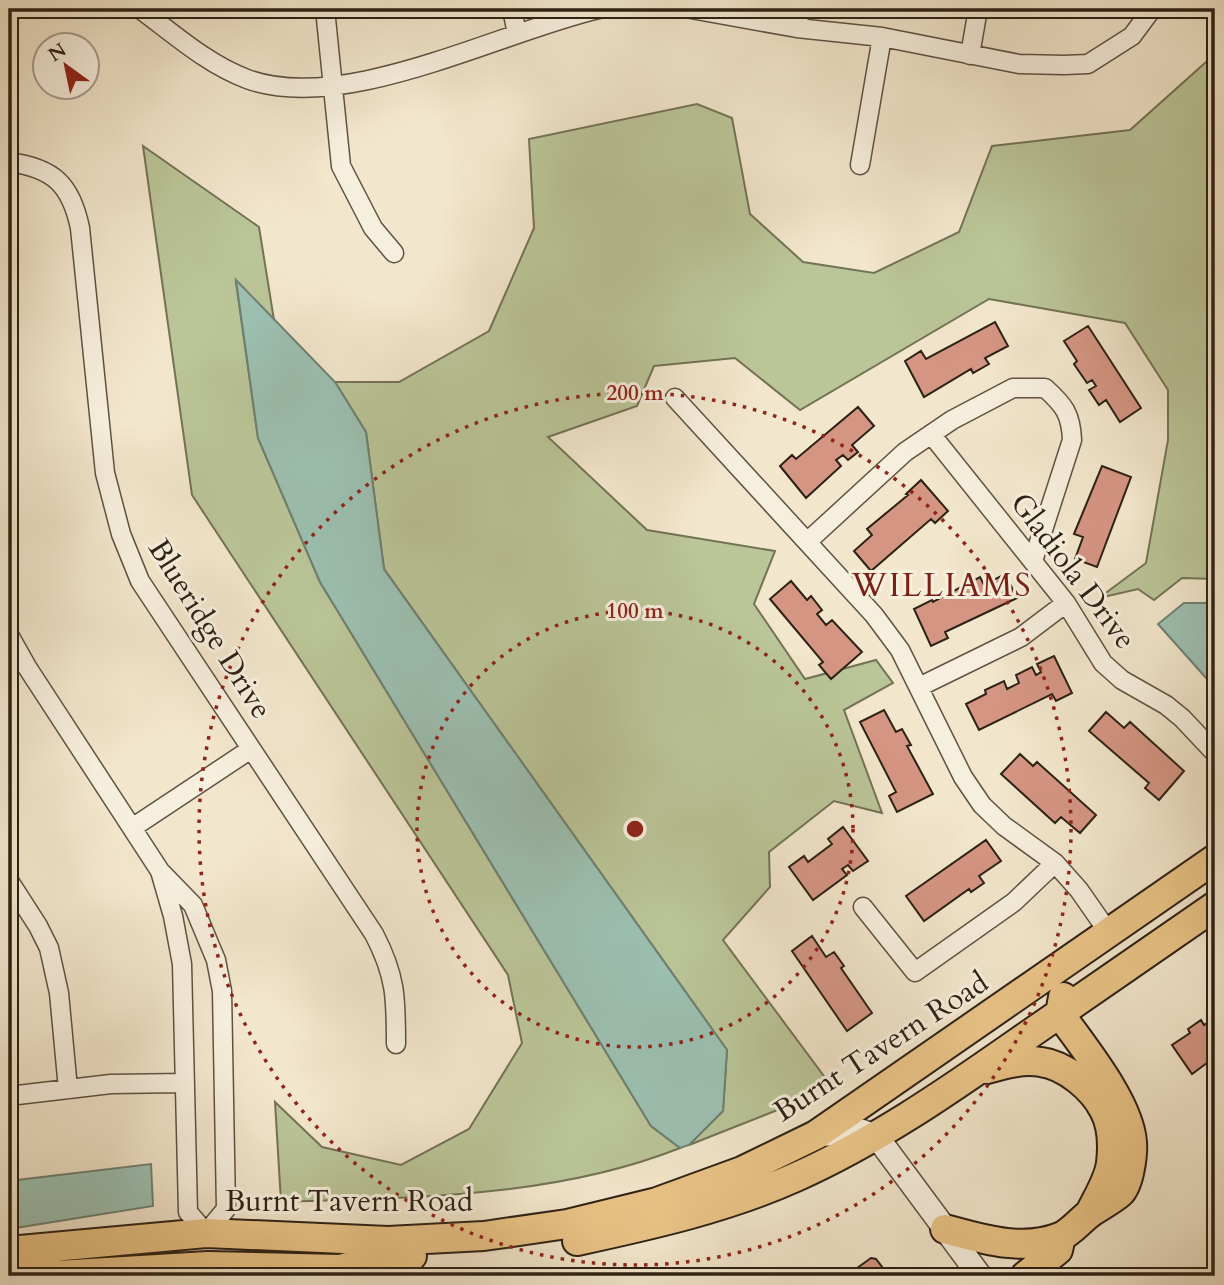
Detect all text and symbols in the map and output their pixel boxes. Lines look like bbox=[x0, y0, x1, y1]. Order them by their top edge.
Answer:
north arrow bbox=[32, 32, 102, 102]
text: N bbox=[43, 37, 72, 68]
text: 200 m bbox=[606, 379, 664, 408]
street label: Gladiola Drive bbox=[1001, 484, 1145, 658]
street label: Blueridge Drive bbox=[138, 531, 282, 727]
district label: WILLIAMS bbox=[851, 564, 1032, 608]
text: 100 m bbox=[606, 597, 664, 626]
centre of rings bbox=[623, 817, 647, 841]
street label: Burnt Tavern Road bbox=[766, 962, 996, 1132]
street label: Burnt Tavern Road bbox=[225, 1181, 473, 1222]

